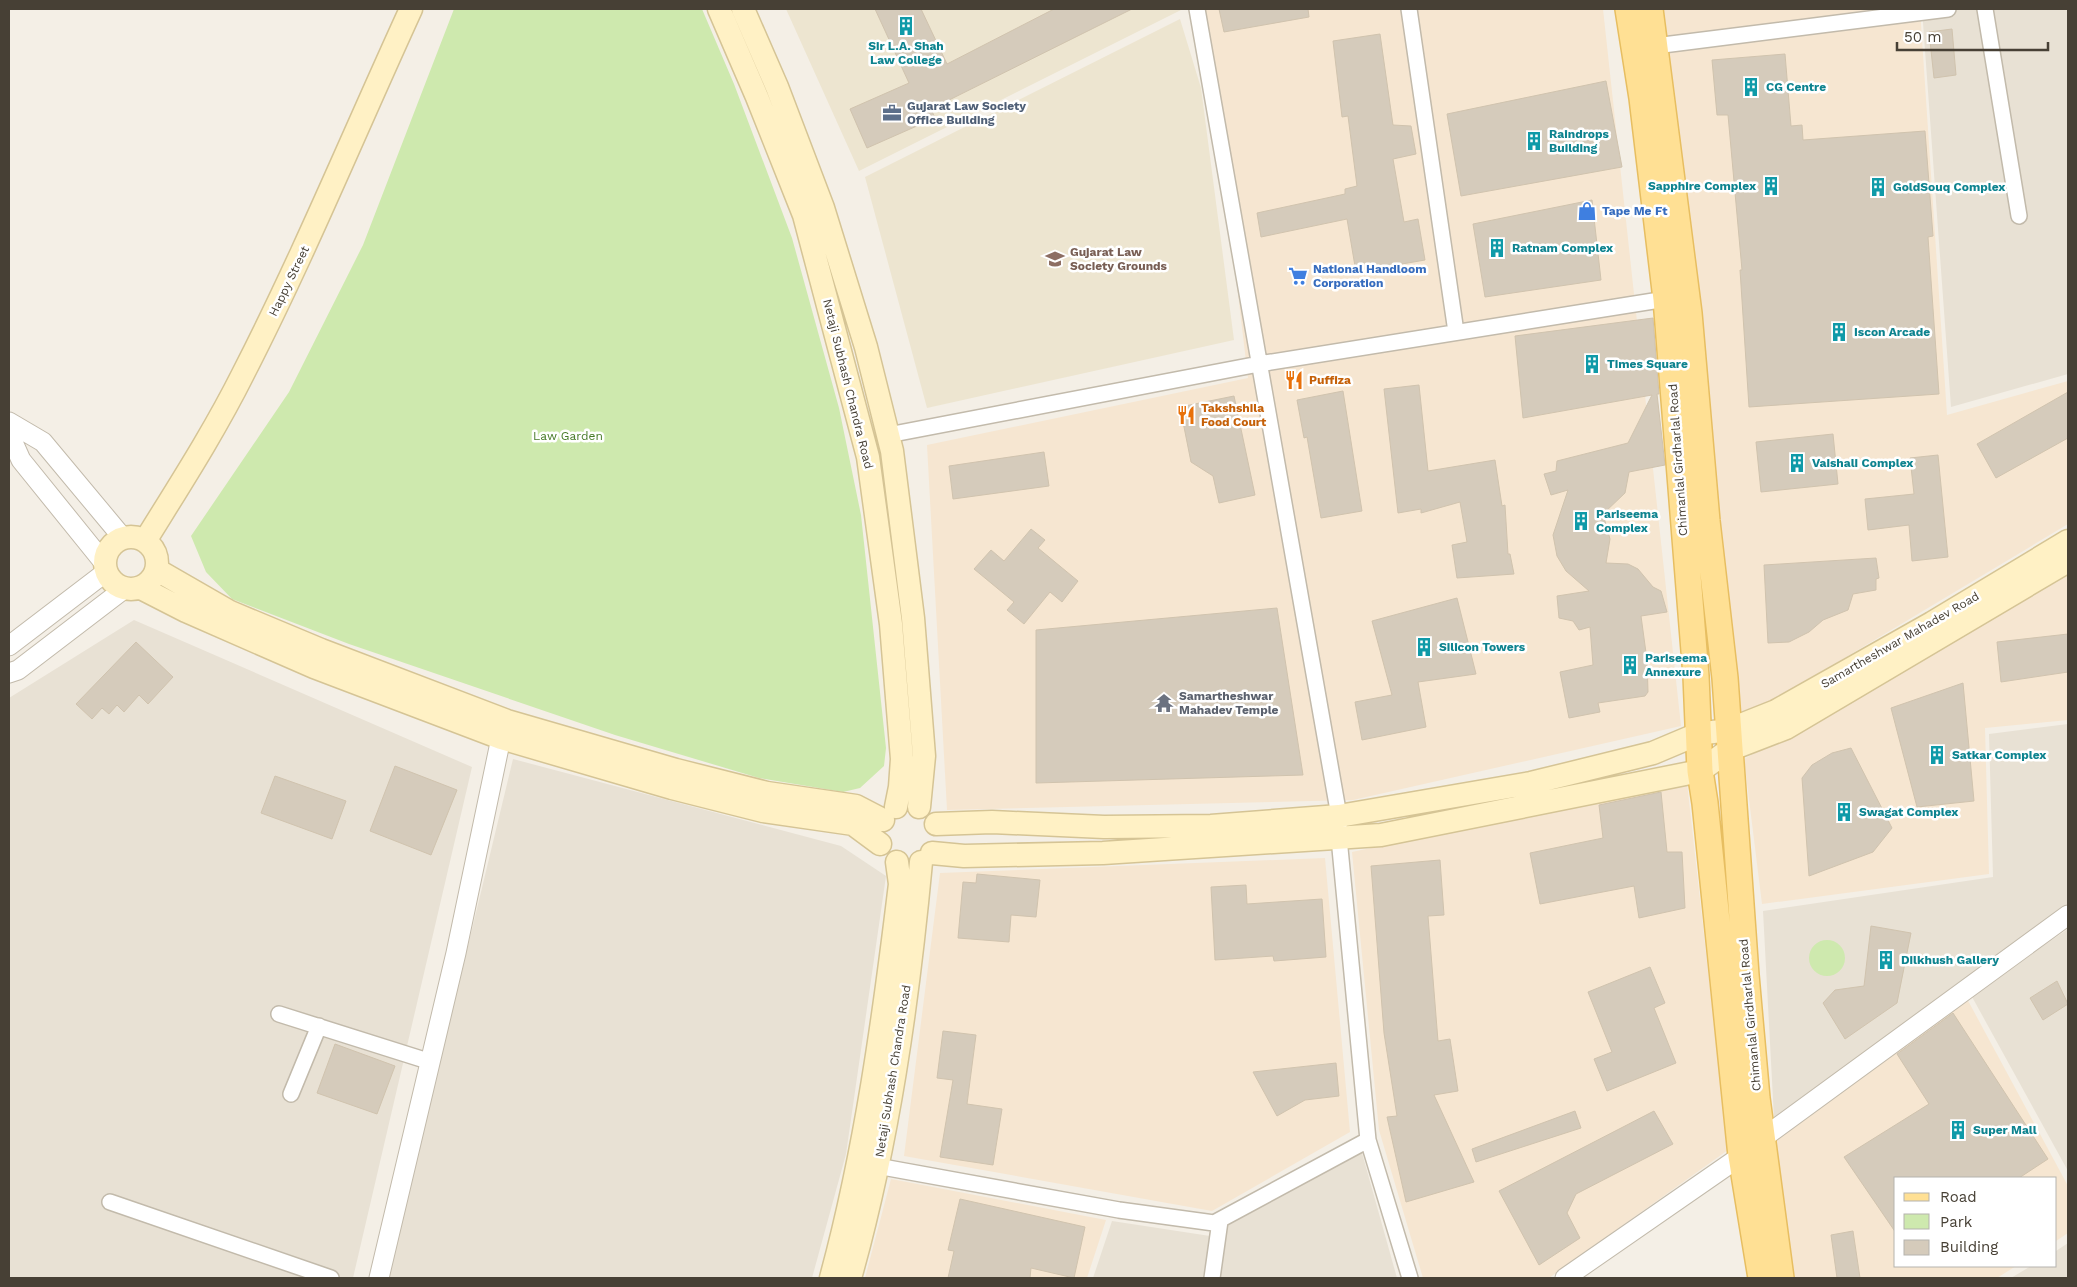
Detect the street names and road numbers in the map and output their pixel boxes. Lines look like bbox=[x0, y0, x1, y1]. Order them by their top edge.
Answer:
street label: Happy Street bbox=[266, 244, 312, 318]
street label: Netaji Subhash Chandra Road bbox=[820, 298, 876, 470]
street label: Chimanlal Girdharlal Road bbox=[1666, 383, 1690, 537]
street label: Samartheshwar Mahadev Road bbox=[1818, 589, 1982, 691]
street label: Chimanlal Girdharlal Road bbox=[1736, 938, 1764, 1092]
street label: Netaji Subhash Chandra Road bbox=[872, 984, 914, 1158]

